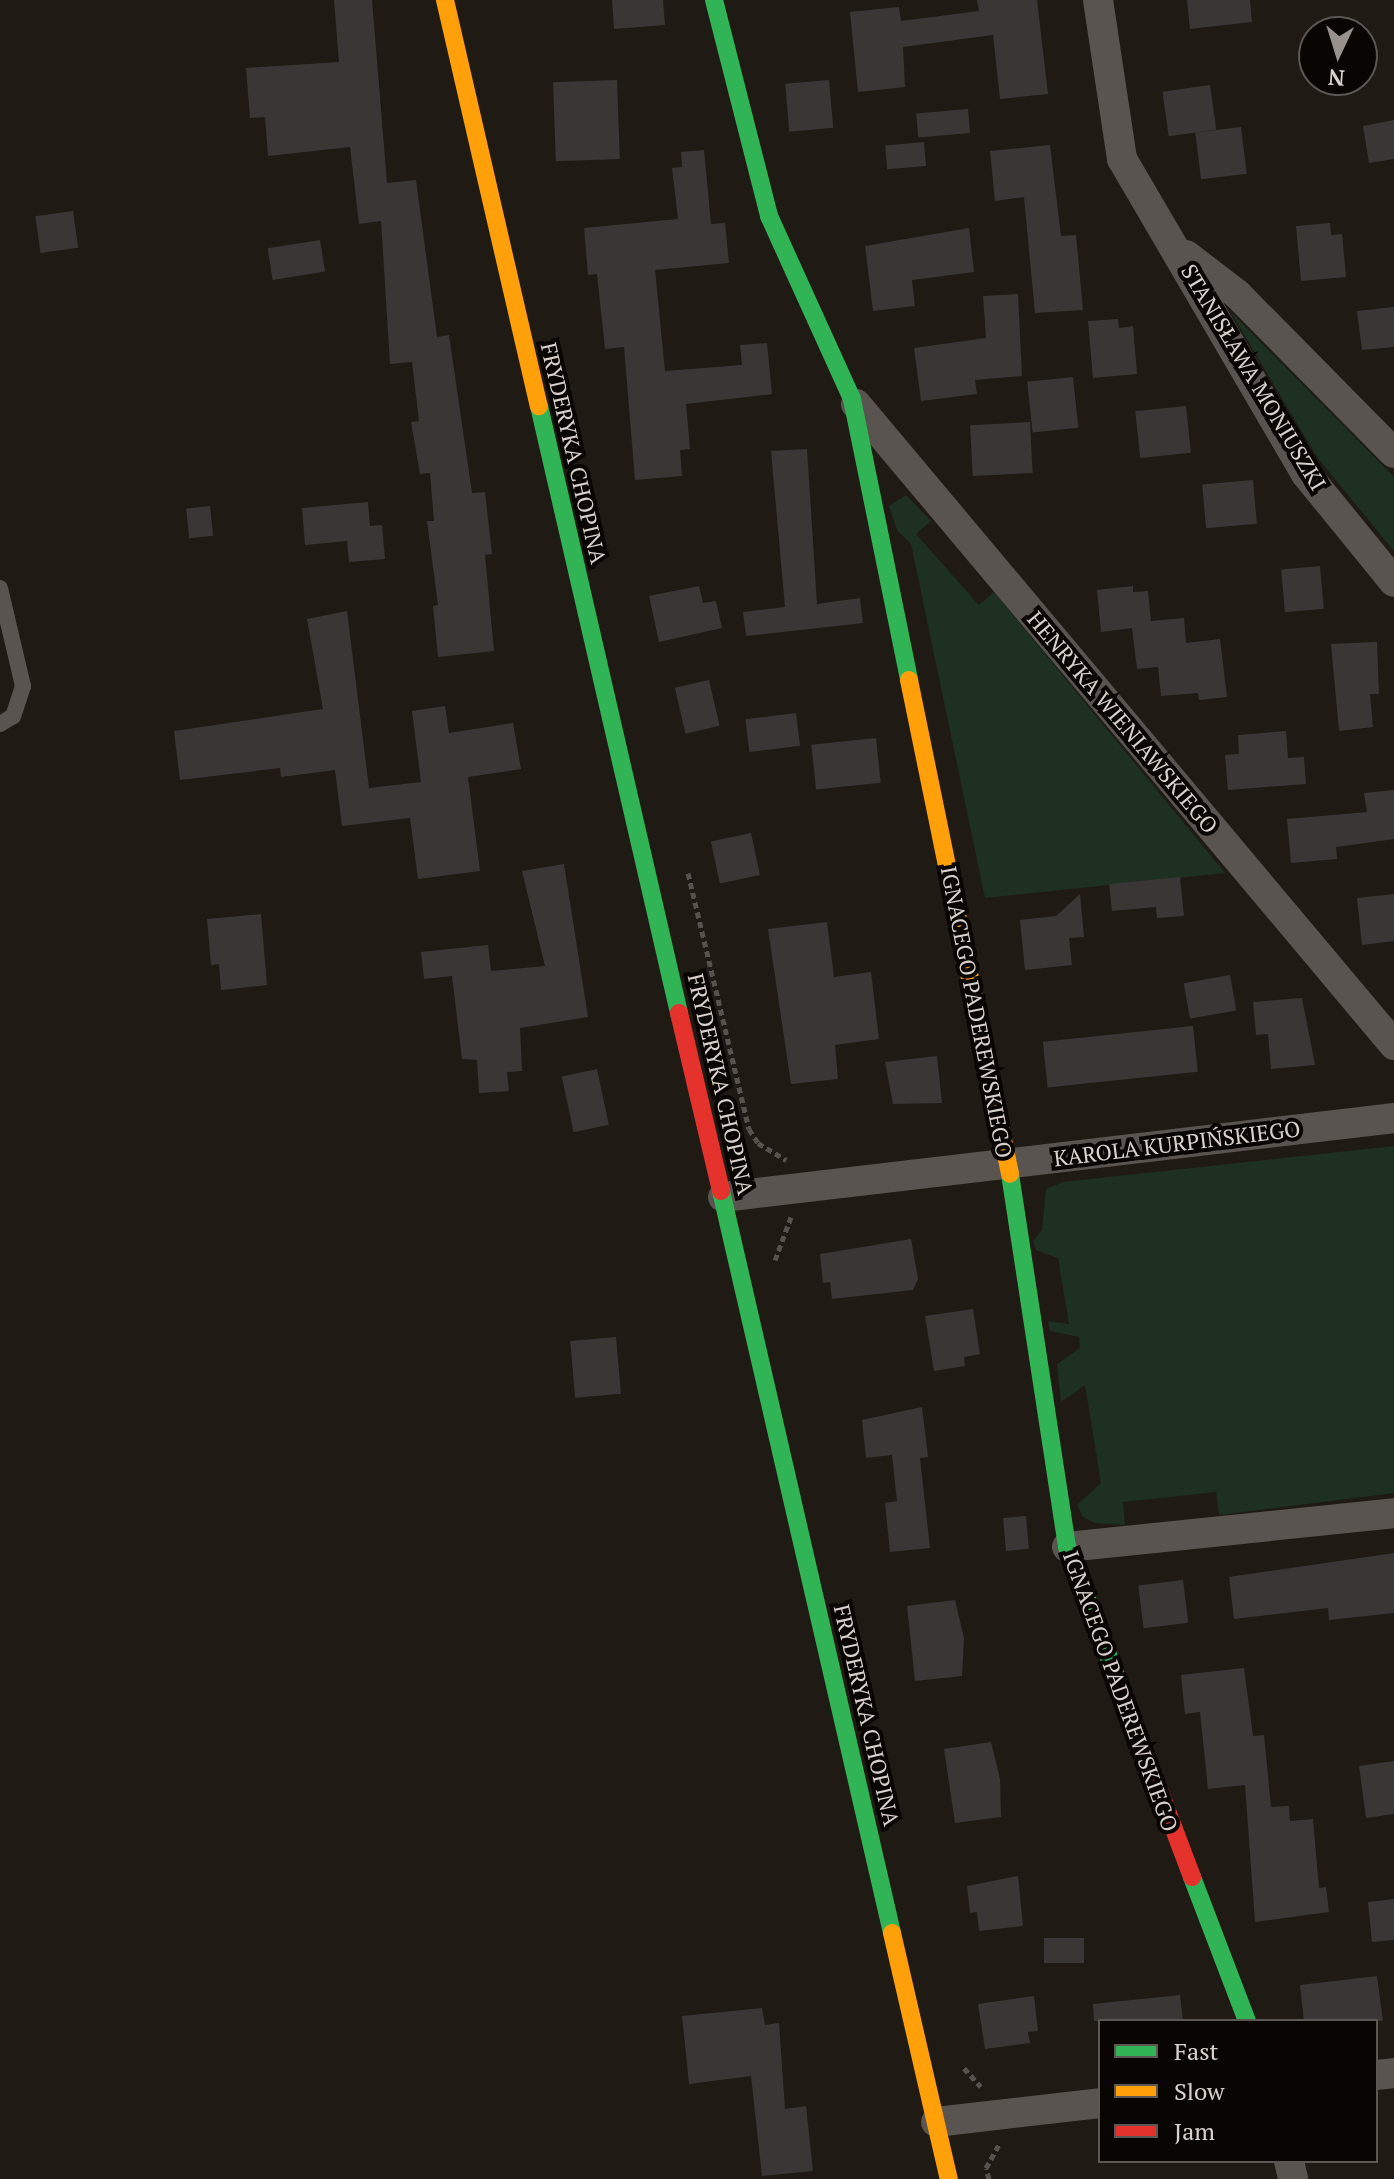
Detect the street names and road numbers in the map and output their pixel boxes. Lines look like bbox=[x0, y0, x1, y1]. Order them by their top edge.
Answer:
street label: STANISŁAWA MONIUSZKI bbox=[1176, 259, 1332, 495]
street label: FRYDERYKA CHOPINA bbox=[536, 340, 612, 566]
street label: HENRYKA WIENIAWSKIEGO bbox=[1022, 605, 1224, 839]
street label: IGNACEGO PADEREWSKIEGO bbox=[936, 864, 1018, 1160]
street label: FRYDERYKA CHOPINA bbox=[683, 971, 759, 1197]
street label: KAROLA KURPIŃSKIEGO bbox=[1052, 1115, 1302, 1171]
street label: IGNACEGO PADEREWSKIEGO bbox=[1058, 1547, 1184, 1835]
street label: FRYDERYKA CHOPINA bbox=[829, 1602, 905, 1828]

